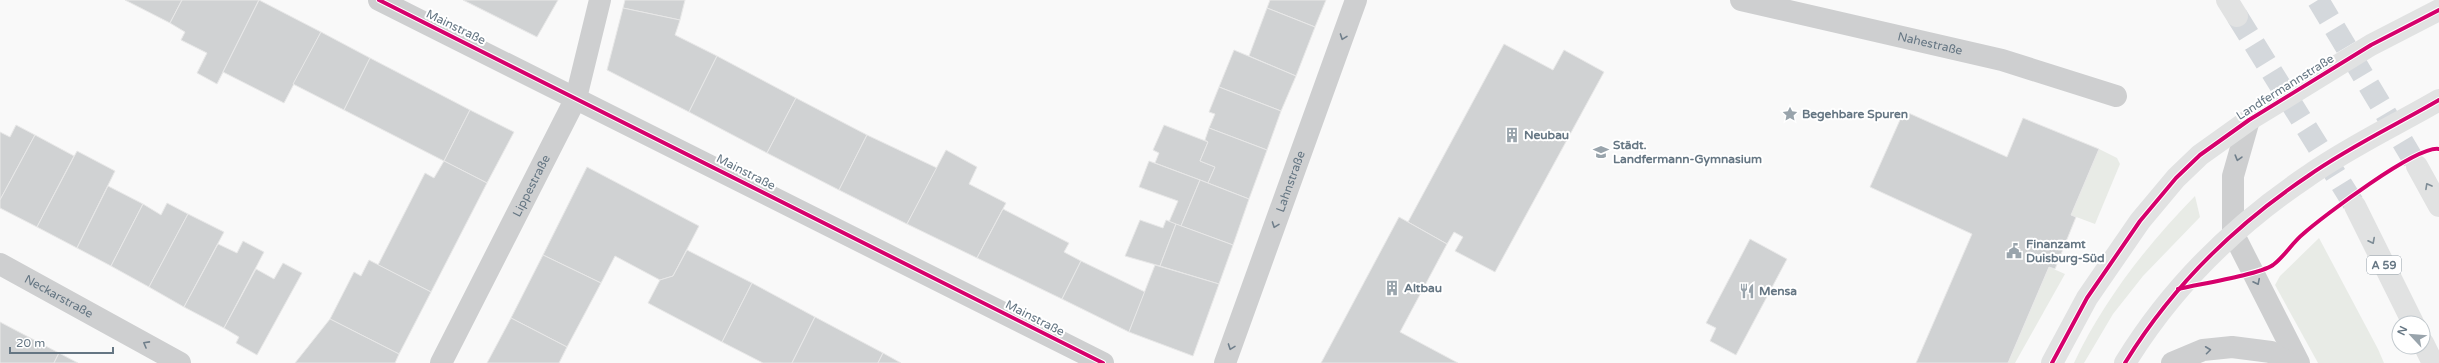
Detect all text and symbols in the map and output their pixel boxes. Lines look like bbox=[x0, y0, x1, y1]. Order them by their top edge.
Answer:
street label: Mainstraße bbox=[424, 7, 488, 47]
street label: Nahestraße bbox=[1896, 29, 1964, 58]
one-way arrow bbox=[1339, 33, 1348, 40]
street label: Landfermannstraße bbox=[2234, 51, 2336, 123]
place icon: Begehbare Spuren bbox=[1781, 105, 1799, 123]
place label: Begehbare Spuren bbox=[1802, 107, 1908, 122]
building icon: Neubau bbox=[1503, 126, 1521, 144]
place label: Neubau bbox=[1524, 128, 1569, 142]
place label: Städt. Landfermann-Gymnasium bbox=[1613, 138, 1762, 167]
school or university icon: Städt. Landfermann-Gymnasium bbox=[1592, 143, 1610, 161]
street label: Lahnstraße bbox=[1273, 149, 1308, 214]
street label: Mainstraße bbox=[714, 151, 778, 193]
street label: Lippestraße bbox=[510, 152, 553, 219]
one-way arrow bbox=[2234, 154, 2243, 161]
one-way arrow bbox=[2425, 183, 2433, 190]
one-way arrow bbox=[1271, 221, 1279, 228]
place label: Finanzamt Duisburg-Süd bbox=[2026, 237, 2105, 266]
one-way arrow bbox=[2367, 237, 2375, 245]
public building icon: Finanzamt Duisburg-Süd bbox=[2005, 242, 2023, 260]
road number: A 59 bbox=[2367, 256, 2401, 274]
street label: Neckarstraße bbox=[22, 272, 96, 321]
one-way arrow bbox=[2252, 277, 2259, 285]
building icon: Altbau bbox=[1383, 279, 1401, 297]
place label: Altbau bbox=[1404, 281, 1442, 295]
restaurant icon: Mensa bbox=[1738, 282, 1756, 300]
place label: Mensa bbox=[1759, 284, 1797, 298]
street label: Mainstraße bbox=[1003, 297, 1067, 339]
north arrow bbox=[2391, 315, 2431, 355]
text: N bbox=[2395, 324, 2410, 338]
scale bar bbox=[10, 329, 113, 355]
text: 20 m bbox=[16, 336, 45, 350]
one-way arrow bbox=[143, 342, 150, 349]
one-way arrow bbox=[1227, 343, 1236, 350]
one-way arrow bbox=[2205, 346, 2211, 355]

